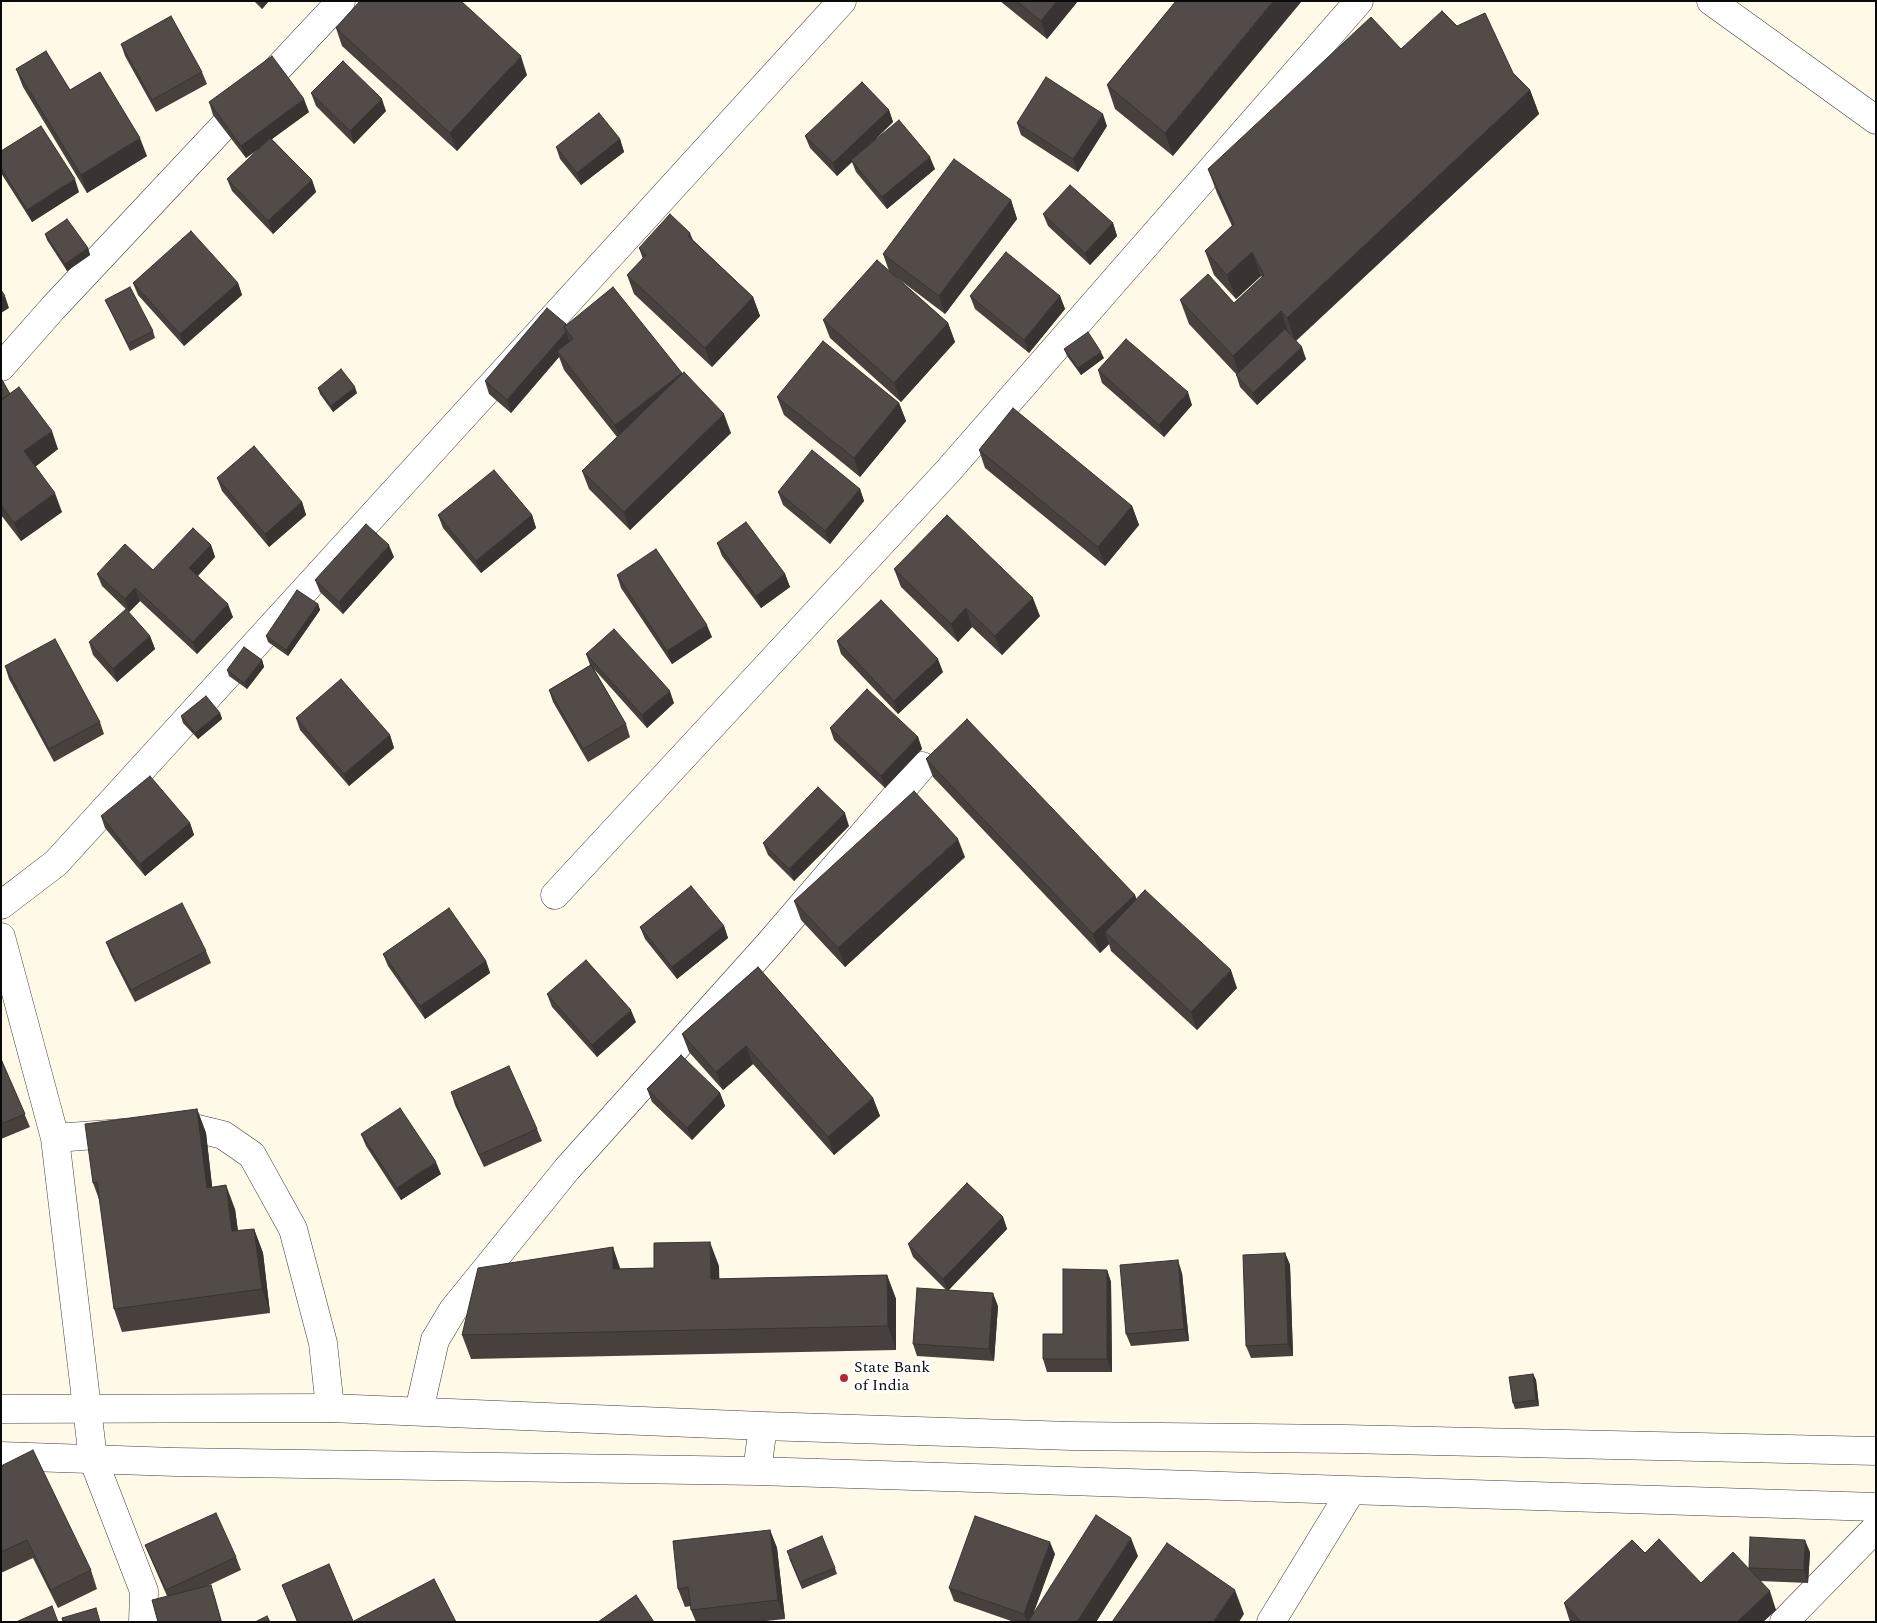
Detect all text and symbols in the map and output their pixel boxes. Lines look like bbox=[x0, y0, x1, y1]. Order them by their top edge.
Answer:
place label: State Bank of India bbox=[854, 1359, 930, 1397]
marker: State Bank of India bbox=[838, 1372, 850, 1384]

